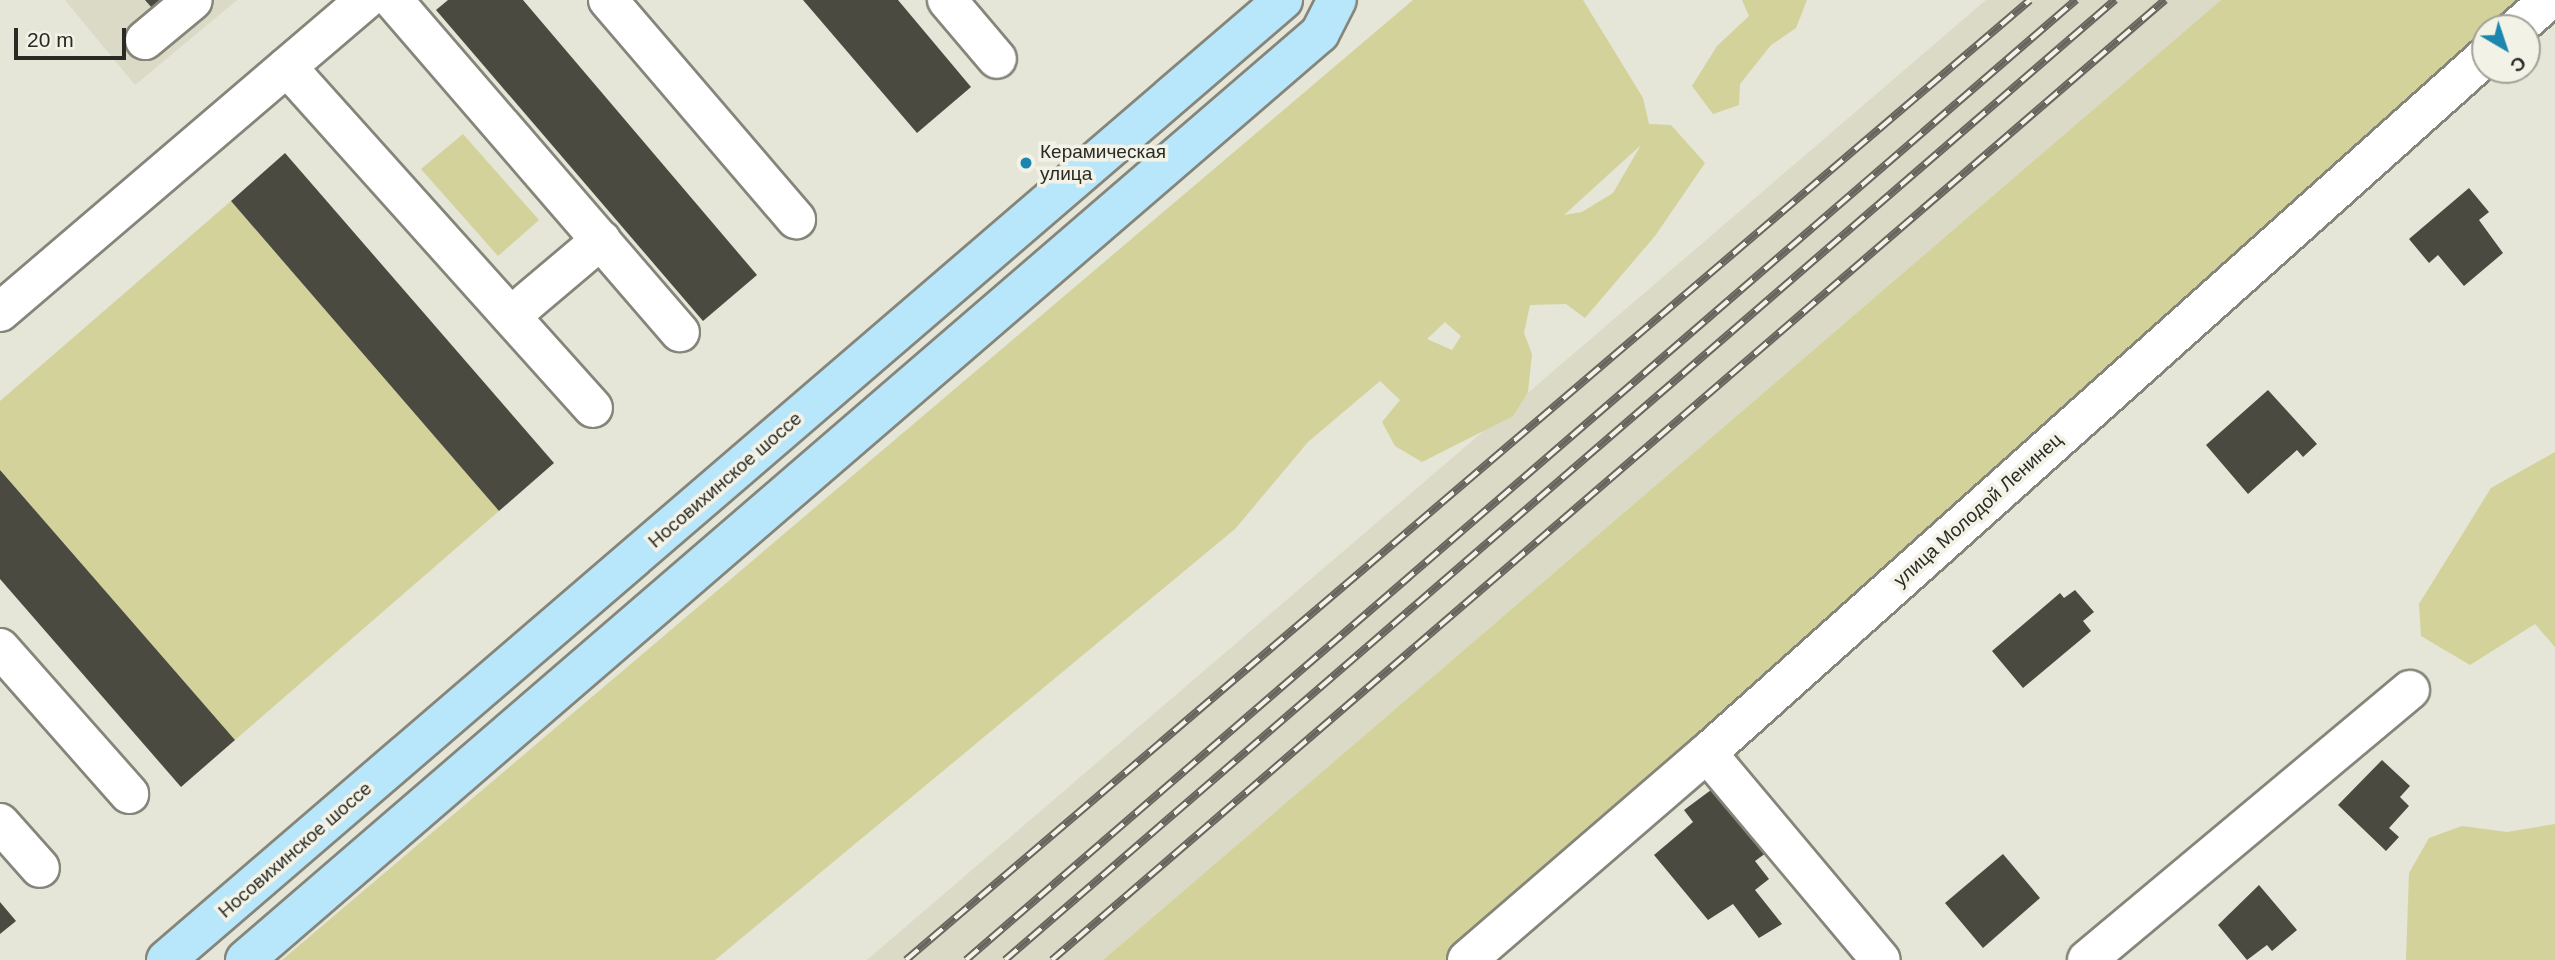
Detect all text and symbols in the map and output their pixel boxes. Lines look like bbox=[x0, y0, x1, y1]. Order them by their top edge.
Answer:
scale bar bbox=[18, 14, 130, 58]
north arrow bbox=[2471, 14, 2541, 84]
text: 20 m bbox=[27, 28, 74, 51]
text: С bbox=[2506, 52, 2530, 77]
place label: Керамическая улица bbox=[1040, 141, 1166, 185]
marker: Керамическая улица bbox=[1018, 155, 1034, 171]
street label: Носовихинское шоссе bbox=[644, 407, 806, 553]
street label: улица Молодой Ленинец bbox=[1889, 428, 2067, 592]
street label: Носовихинское шоссе bbox=[214, 777, 376, 923]

